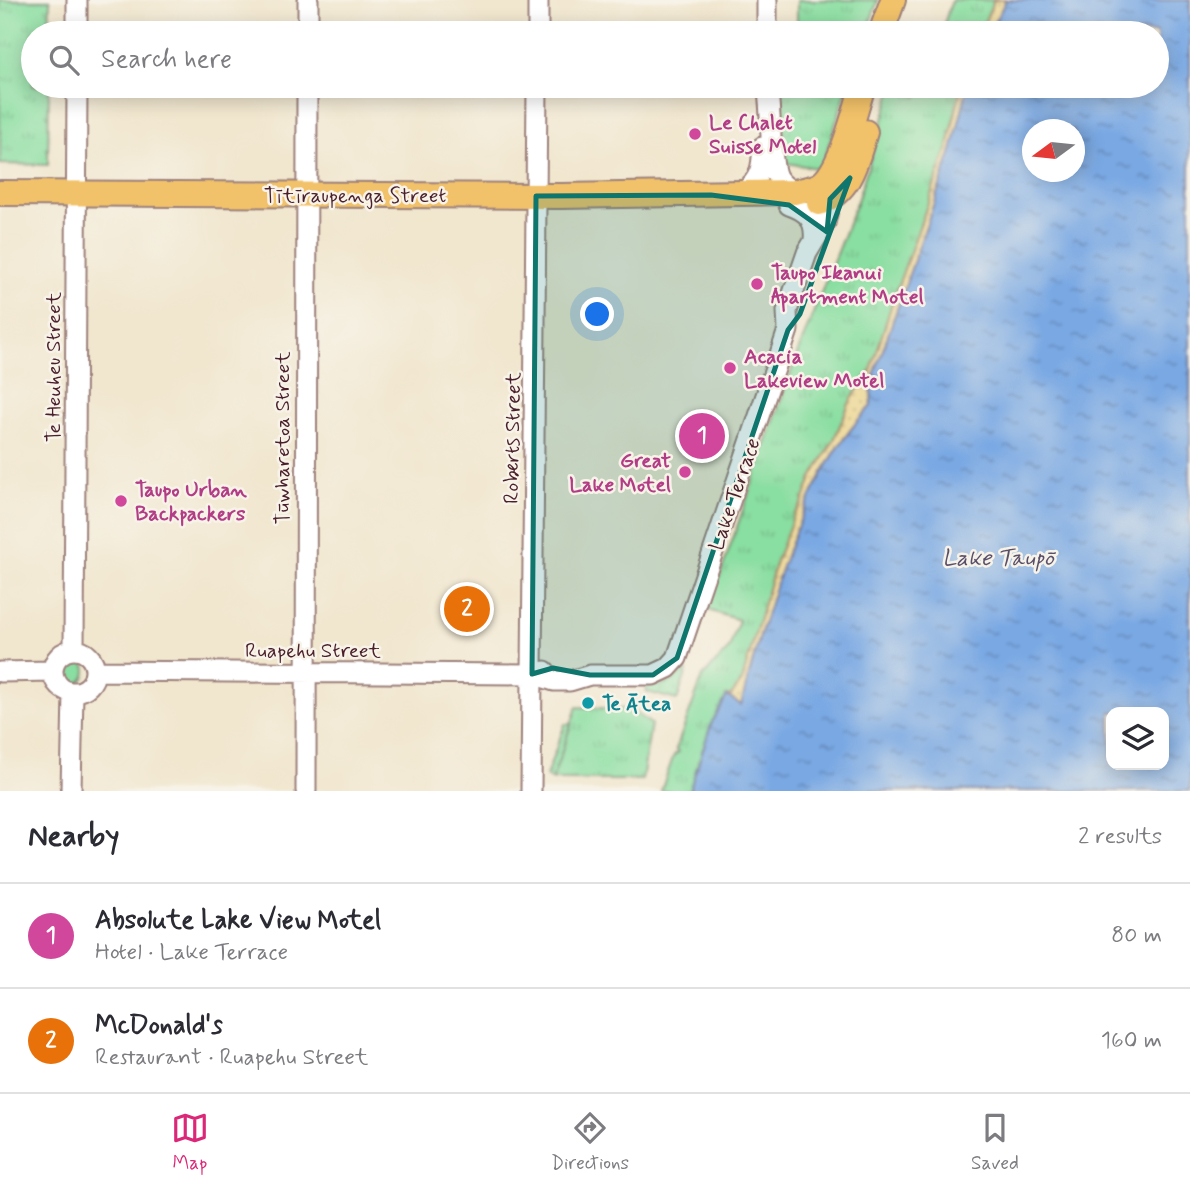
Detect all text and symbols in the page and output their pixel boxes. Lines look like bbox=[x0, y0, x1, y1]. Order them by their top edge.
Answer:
search box bbox=[21, 21, 1169, 98]
icon: search bbox=[45, 41, 83, 79]
text: Search here bbox=[101, 43, 232, 77]
place label: Le Chalet Suisse Motel bbox=[709, 109, 816, 161]
north arrow bbox=[1022, 119, 1085, 182]
marker: Le Chalet Suisse Motel bbox=[687, 126, 703, 142]
street label: Tītīraupenga Street bbox=[264, 182, 446, 210]
place label: Taupo Ikanui Apartment Motel bbox=[771, 259, 924, 312]
marker: Taupo Ikanui Apartment Motel bbox=[749, 276, 765, 292]
street label: Te Heuheu Street bbox=[40, 291, 68, 442]
your location bbox=[580, 297, 614, 331]
place label: Acacia Lakeview Motel bbox=[744, 343, 884, 395]
street label: Tūwharetoa Street bbox=[269, 351, 297, 525]
marker: Acacia Lakeview Motel bbox=[722, 360, 738, 376]
street label: Roberts Street bbox=[498, 371, 528, 504]
pin: 1 bbox=[679, 410, 725, 462]
street label: Lake Terrace bbox=[703, 434, 767, 554]
place label: Great Lake Motel bbox=[569, 447, 671, 499]
marker: Great Lake Motel bbox=[677, 464, 693, 480]
place label: Taupo Urban Backpackers bbox=[135, 476, 247, 528]
marker: Taupo Urban Backpackers bbox=[113, 493, 129, 509]
water label: Lake Taupō bbox=[942, 544, 1057, 574]
pin: 2 bbox=[444, 583, 490, 635]
street label: Ruapehu Street bbox=[245, 637, 382, 665]
place label: Te Ātea bbox=[602, 690, 671, 718]
marker: Te Ātea bbox=[580, 695, 596, 711]
map controls bbox=[1106, 707, 1169, 770]
button: layers bbox=[1106, 707, 1169, 770]
text: Nearby bbox=[28, 817, 119, 856]
text: 2 results bbox=[1078, 822, 1162, 852]
text: Absolute Lake View Motel bbox=[95, 904, 381, 938]
text: 1 bbox=[46, 921, 56, 951]
text: 80 m bbox=[1111, 921, 1162, 951]
text: Hotel · Lake Terrace bbox=[95, 938, 288, 968]
text: McDonald's bbox=[95, 1009, 223, 1043]
text: 2 bbox=[45, 1026, 57, 1056]
text: 160 m bbox=[1101, 1026, 1162, 1056]
text: Restaurant · Ruapehu Street bbox=[95, 1043, 368, 1073]
tab: Map bbox=[171, 1109, 209, 1176]
tab: Directions bbox=[551, 1109, 629, 1176]
tab: Saved bbox=[971, 1109, 1019, 1176]

